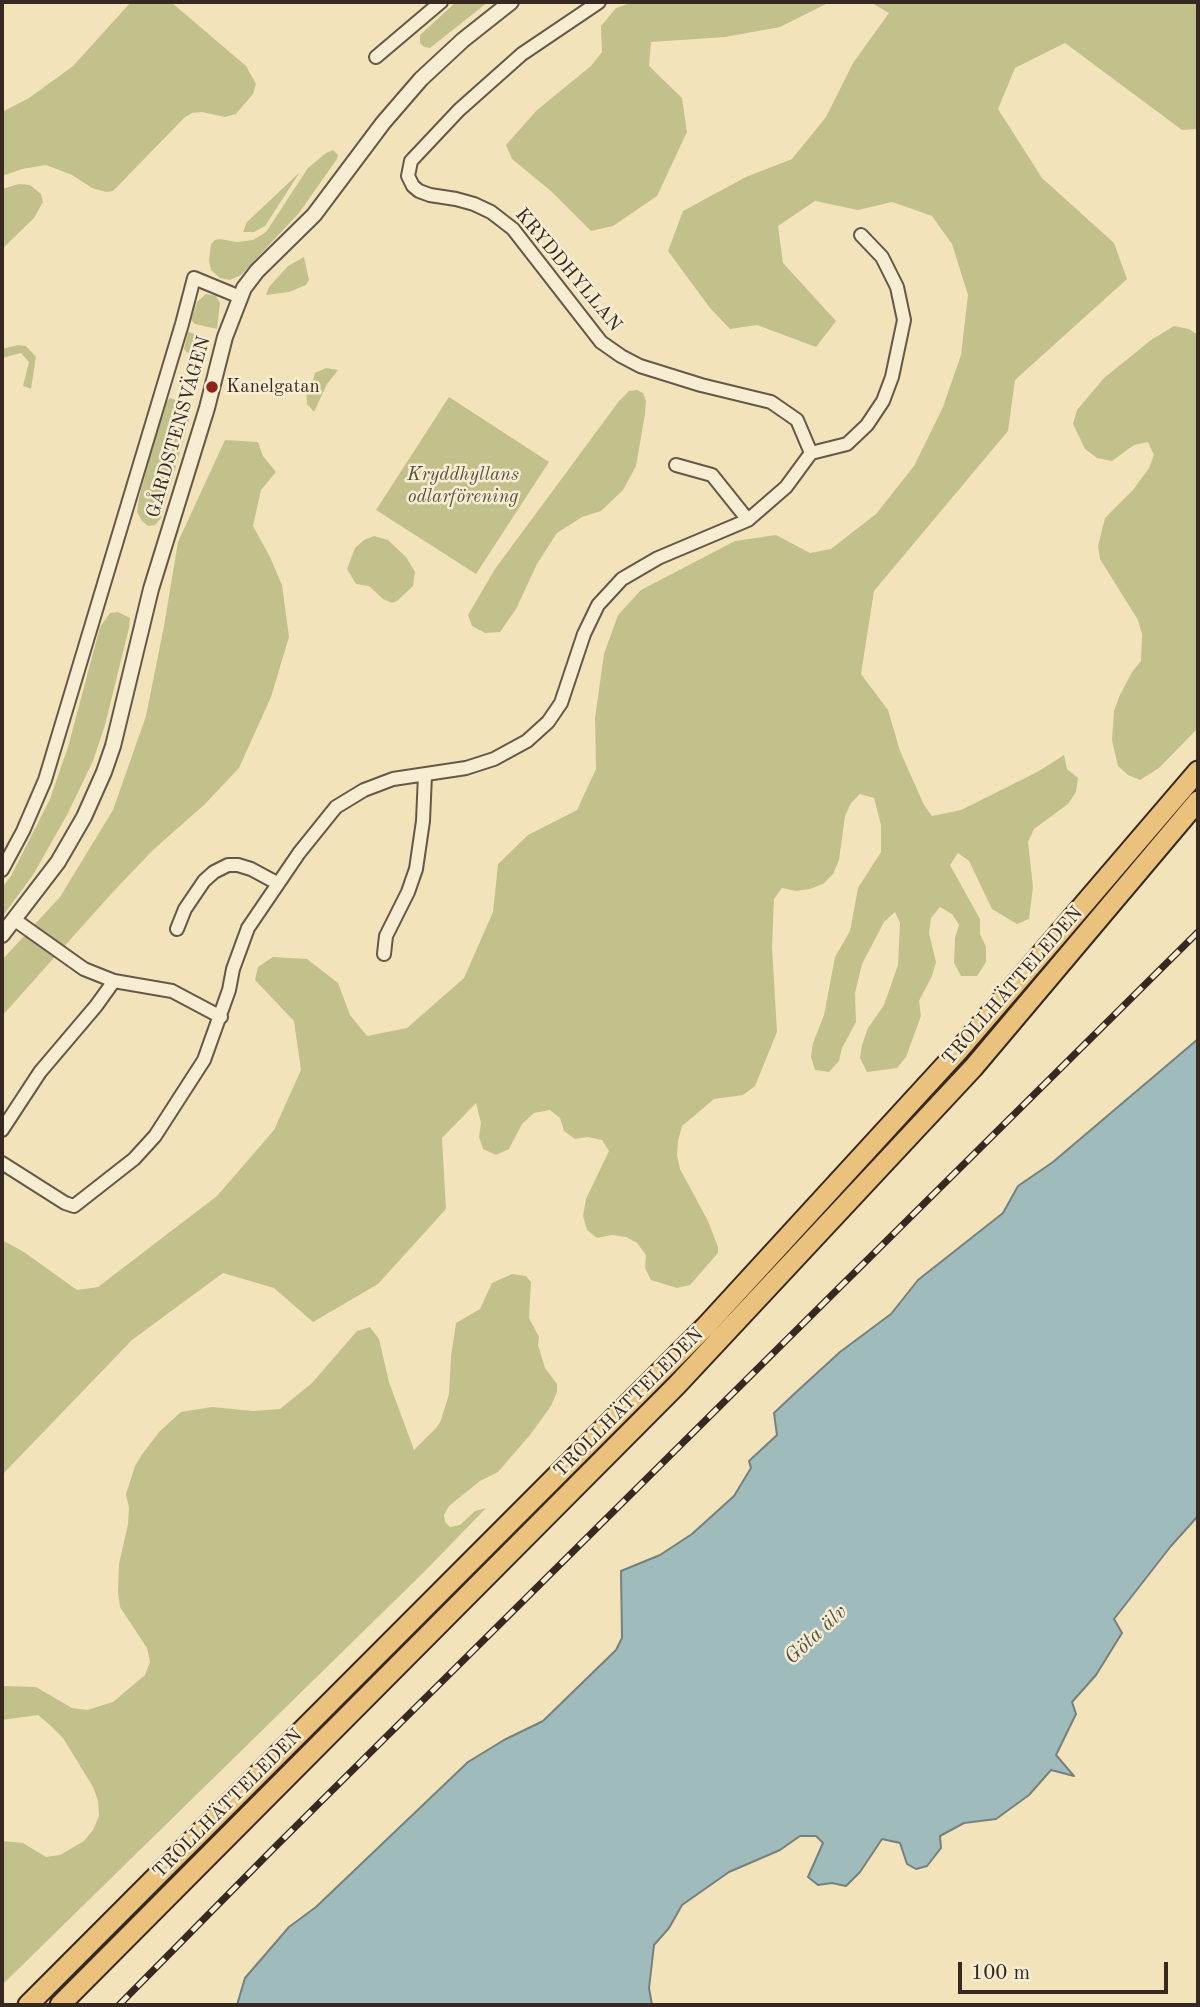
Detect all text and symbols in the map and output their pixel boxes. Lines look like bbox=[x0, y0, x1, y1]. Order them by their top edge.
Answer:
street label: KRYDDHYLLAN bbox=[510, 204, 626, 336]
street label: GÅRDSTENSVÄGEN bbox=[142, 334, 216, 520]
place label: Kanelgatan bbox=[226, 376, 320, 398]
marker: Kanelgatan bbox=[204, 379, 220, 395]
park label: Kryddhyllans odlarförening bbox=[407, 464, 519, 508]
street label: TROLLHÄTTELEDEN bbox=[938, 902, 1088, 1070]
street label: TROLLHÄTTELEDEN bbox=[549, 1323, 709, 1483]
water label: Göta älv bbox=[779, 1600, 853, 1670]
street label: TROLLHÄTTELEDEN bbox=[148, 1724, 308, 1884]
scale bar bbox=[962, 1948, 1172, 1992]
text: 100 m bbox=[971, 1963, 1030, 1984]

